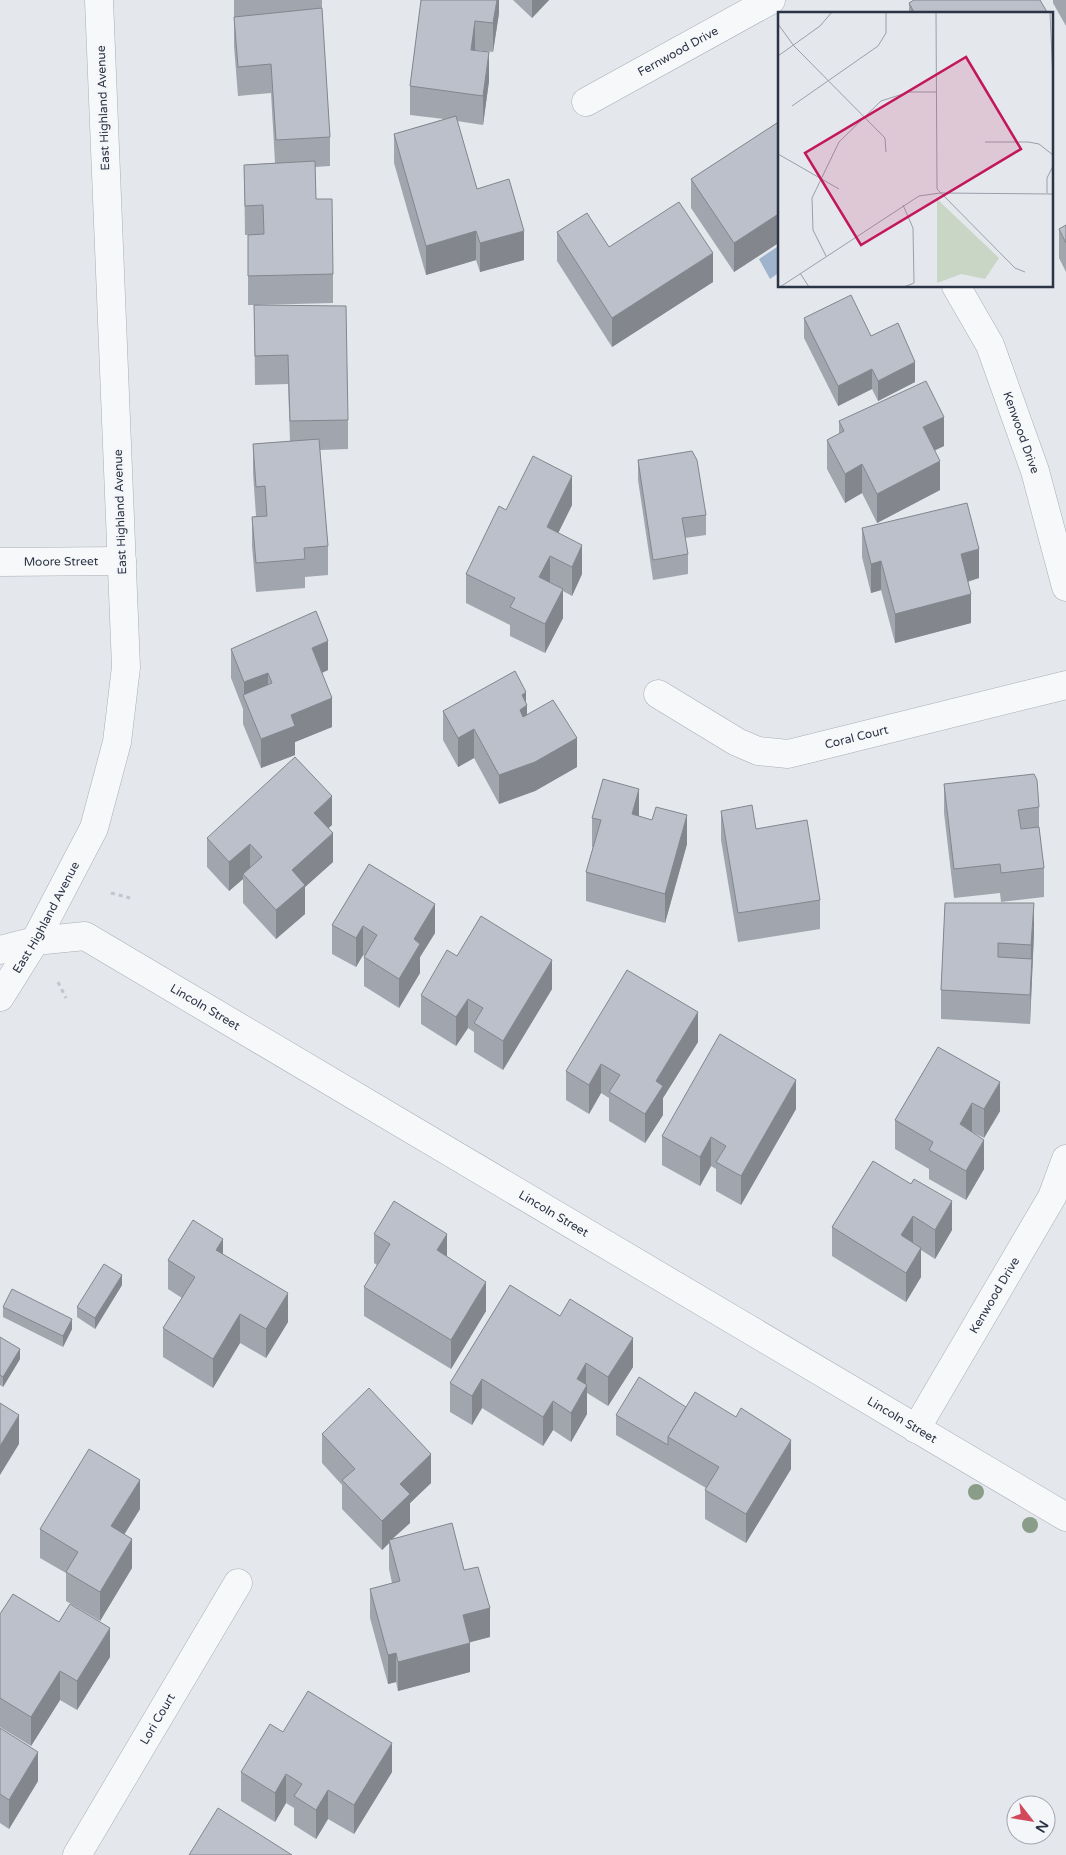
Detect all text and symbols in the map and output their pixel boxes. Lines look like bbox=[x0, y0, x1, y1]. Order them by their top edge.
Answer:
inset map bbox=[778, 12, 1054, 288]
street label: Fernwood Drive bbox=[635, 23, 721, 79]
street label: East Highland Avenue bbox=[94, 45, 112, 171]
street label: Kenwood Drive bbox=[1000, 389, 1042, 476]
street label: East Highland Avenue bbox=[111, 449, 129, 575]
street label: Moore Street bbox=[24, 554, 99, 569]
street label: Coral Court bbox=[823, 722, 890, 752]
street label: East Highland Avenue bbox=[10, 859, 82, 976]
street label: Lincoln Street bbox=[168, 981, 243, 1033]
street label: Lincoln Street bbox=[516, 1187, 591, 1240]
street label: Kenwood Drive bbox=[967, 1254, 1022, 1336]
street label: Lincoln Street bbox=[865, 1394, 940, 1446]
street label: Lori Court bbox=[137, 1691, 178, 1747]
north arrow bbox=[1006, 1795, 1056, 1845]
text: N bbox=[1032, 1817, 1052, 1836]

